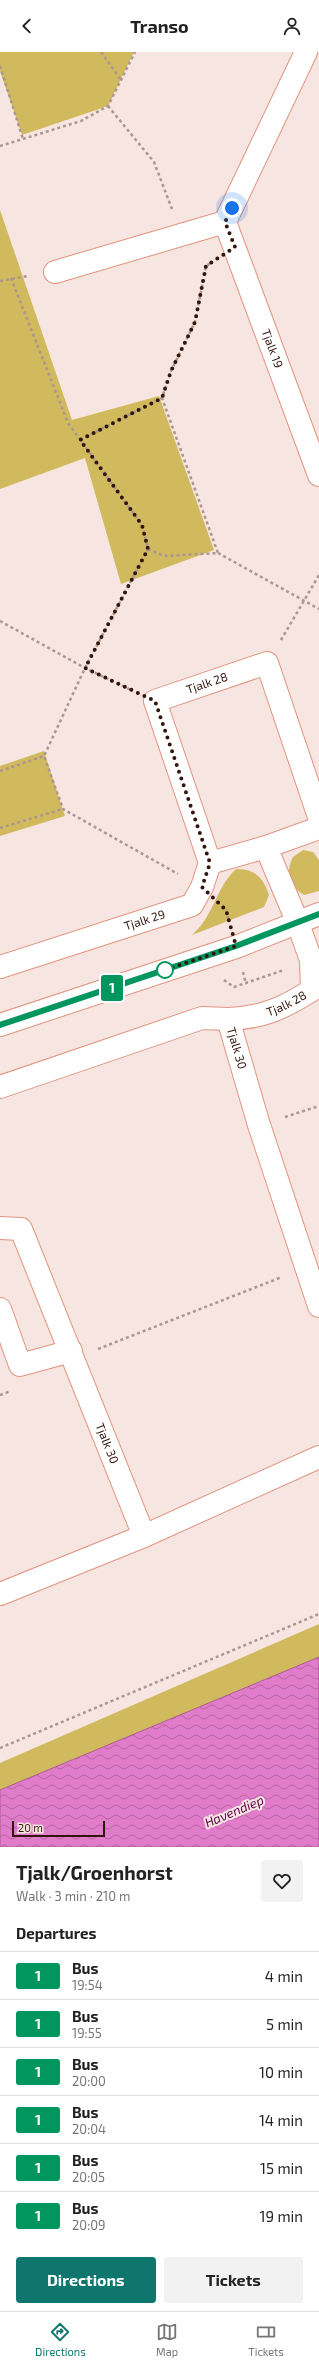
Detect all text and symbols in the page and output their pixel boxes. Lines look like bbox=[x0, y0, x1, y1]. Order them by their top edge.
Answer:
icon: back bbox=[16, 15, 38, 37]
text: Transo bbox=[130, 15, 189, 37]
icon: person bbox=[281, 15, 303, 37]
your location bbox=[222, 198, 242, 218]
street label: Tjalk 19 bbox=[259, 327, 287, 370]
street label: Tjalk 28 bbox=[184, 669, 229, 696]
street label: Tjalk 29 bbox=[122, 906, 167, 933]
unlabelled marker bbox=[156, 961, 174, 979]
line badge: 1 bbox=[99, 975, 125, 1001]
text: 1 bbox=[109, 979, 115, 996]
street label: Tjalk 28 bbox=[264, 987, 309, 1018]
street label: Tjalk 30 bbox=[225, 1026, 250, 1071]
street label: Tjalk 30 bbox=[93, 1421, 122, 1466]
water label: Havendiep bbox=[202, 1791, 266, 1831]
scale bar bbox=[12, 1819, 105, 1838]
text: 20 m bbox=[18, 1821, 43, 1834]
button: heart bbox=[261, 1860, 303, 1902]
text: Tjalk/Groenhorst bbox=[16, 1861, 173, 1884]
text: Walk · 3 min · 210 m bbox=[16, 1888, 130, 1904]
text: Departures bbox=[16, 1924, 96, 1942]
text: Bus bbox=[72, 1959, 98, 1977]
text: 1 bbox=[35, 1967, 41, 1984]
text: 4 min bbox=[265, 1967, 303, 1985]
text: 19:54 bbox=[72, 1977, 103, 1993]
text: Bus bbox=[72, 2007, 98, 2025]
text: 1 bbox=[35, 2015, 41, 2032]
text: 5 min bbox=[266, 2015, 303, 2033]
text: 19:55 bbox=[72, 2025, 102, 2041]
text: Bus bbox=[72, 2055, 98, 2073]
text: 1 bbox=[35, 2063, 41, 2080]
text: 10 min bbox=[259, 2063, 303, 2081]
text: 20:00 bbox=[72, 2073, 106, 2089]
text: Bus bbox=[72, 2103, 98, 2121]
text: 1 bbox=[35, 2111, 41, 2128]
text: 14 min bbox=[259, 2111, 303, 2129]
text: 20:04 bbox=[72, 2121, 106, 2137]
text: Bus bbox=[72, 2151, 98, 2169]
text: 1 bbox=[35, 2159, 41, 2176]
text: 15 min bbox=[260, 2159, 303, 2177]
text: 20:05 bbox=[72, 2169, 105, 2185]
text: Bus bbox=[72, 2199, 98, 2217]
text: 1 bbox=[35, 2207, 41, 2224]
text: 19 min bbox=[260, 2207, 303, 2225]
text: 20:09 bbox=[72, 2217, 106, 2233]
button: Directions bbox=[16, 2257, 156, 2303]
button: Tickets bbox=[164, 2257, 303, 2303]
tab: Directions bbox=[35, 2321, 86, 2358]
tab: Map bbox=[156, 2321, 178, 2358]
tab: Tickets bbox=[248, 2321, 284, 2358]

